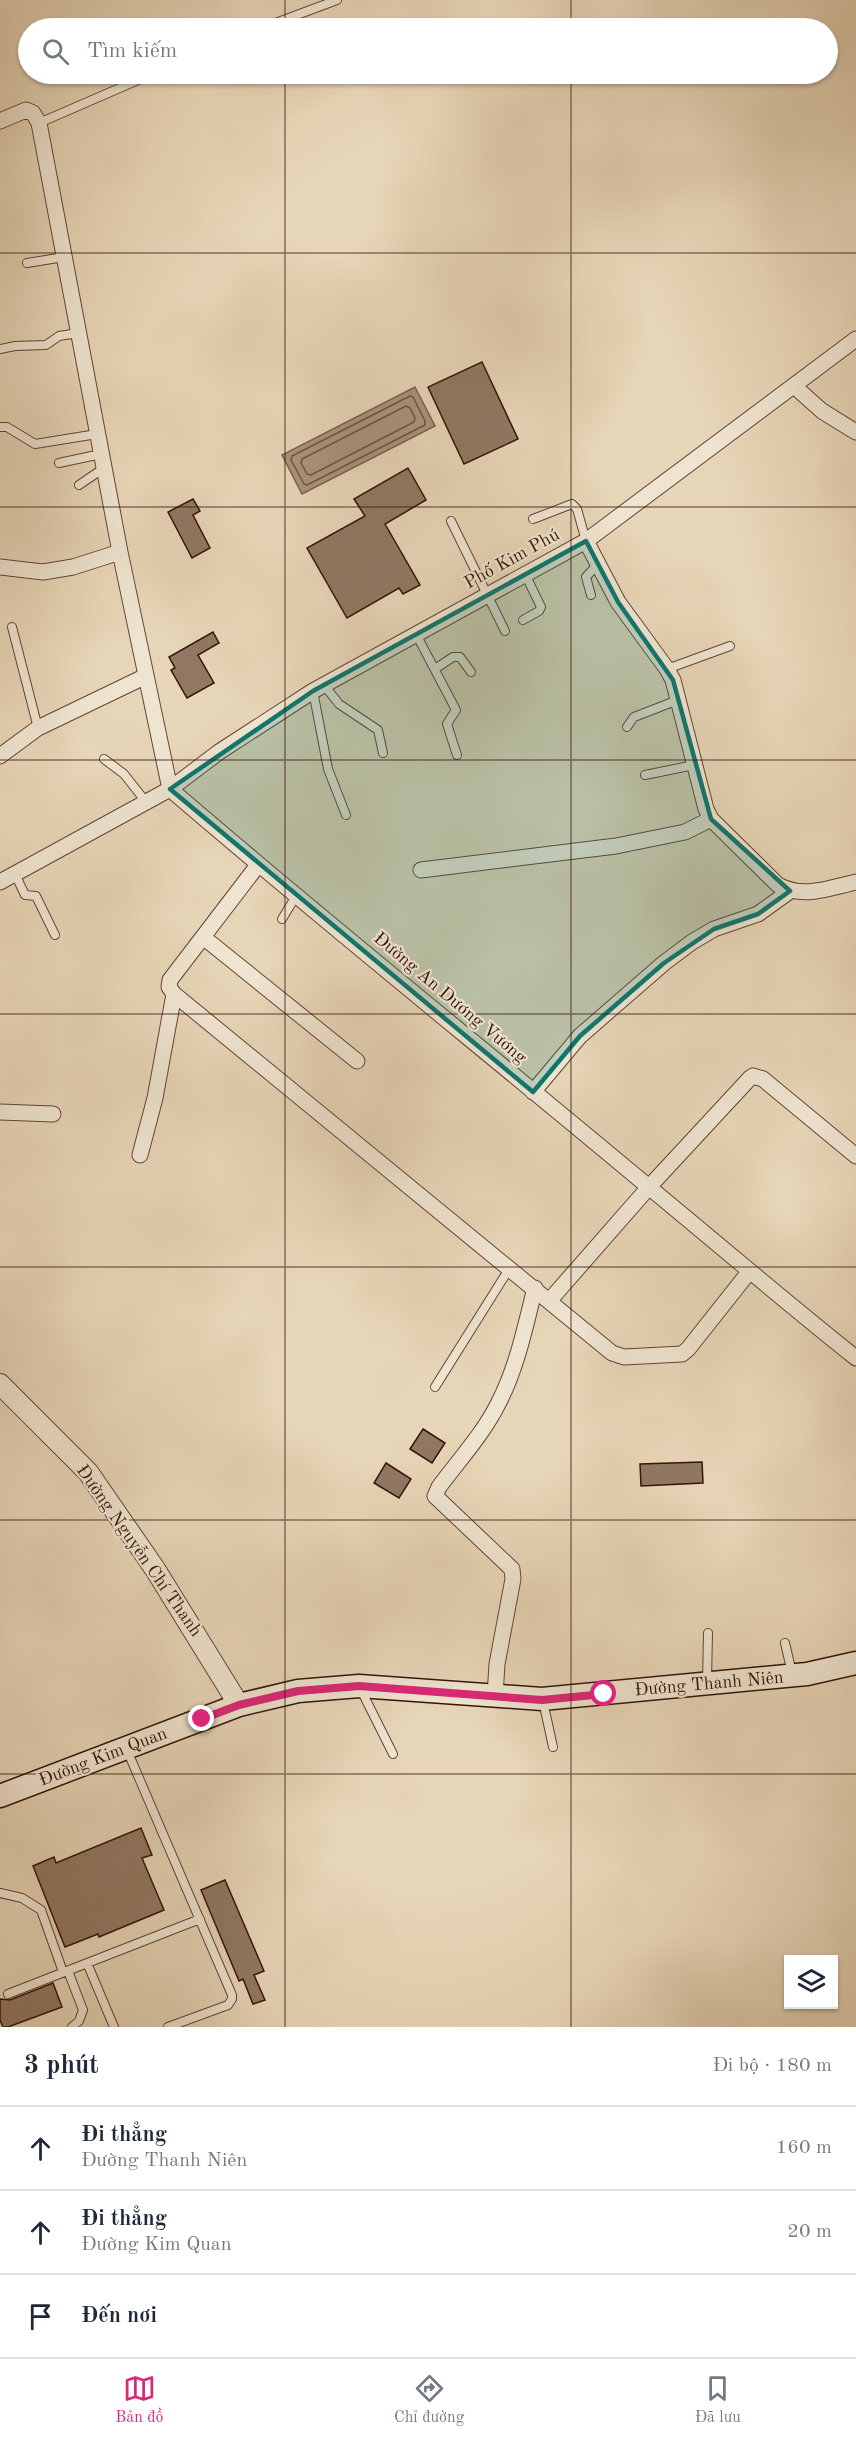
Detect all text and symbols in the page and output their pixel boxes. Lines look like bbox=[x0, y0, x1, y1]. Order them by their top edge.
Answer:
search box bbox=[18, 18, 838, 84]
icon: search bbox=[39, 35, 72, 68]
text: Tìm kiếm bbox=[87, 40, 177, 62]
street label: Phố Kim Phú bbox=[461, 525, 563, 592]
street label: Đường An Dương Vương bbox=[370, 929, 530, 1067]
street label: Đường Nguyễn Chí Thanh bbox=[73, 1461, 207, 1640]
street label: Đường Thanh Niên bbox=[634, 1668, 785, 1699]
route start bbox=[590, 1680, 616, 1706]
route end bbox=[188, 1705, 214, 1731]
street label: Đường Kim Quan bbox=[37, 1724, 170, 1790]
map controls bbox=[784, 1955, 838, 2009]
button: layers bbox=[784, 1955, 838, 2009]
text: 3 phút bbox=[24, 2053, 99, 2079]
text: Đi bộ · 180 m bbox=[712, 2056, 832, 2076]
text: Đi thẳng bbox=[81, 2124, 167, 2146]
icon: ahead bbox=[24, 2132, 57, 2165]
text: 160 m bbox=[776, 2138, 832, 2158]
text: Đường Thanh Niên bbox=[81, 2151, 247, 2171]
text: Đi thẳng bbox=[81, 2208, 167, 2230]
icon: ahead bbox=[24, 2216, 57, 2249]
text: 20 m bbox=[787, 2222, 832, 2242]
text: Đường Kim Quan bbox=[81, 2235, 232, 2255]
icon: arrive bbox=[24, 2300, 57, 2333]
text: Đến nơi bbox=[81, 2305, 157, 2327]
tab: Bản đồ bbox=[115, 2372, 164, 2428]
tab: Chỉ đường bbox=[394, 2372, 464, 2428]
tab: Đã lưu bbox=[695, 2372, 741, 2428]

